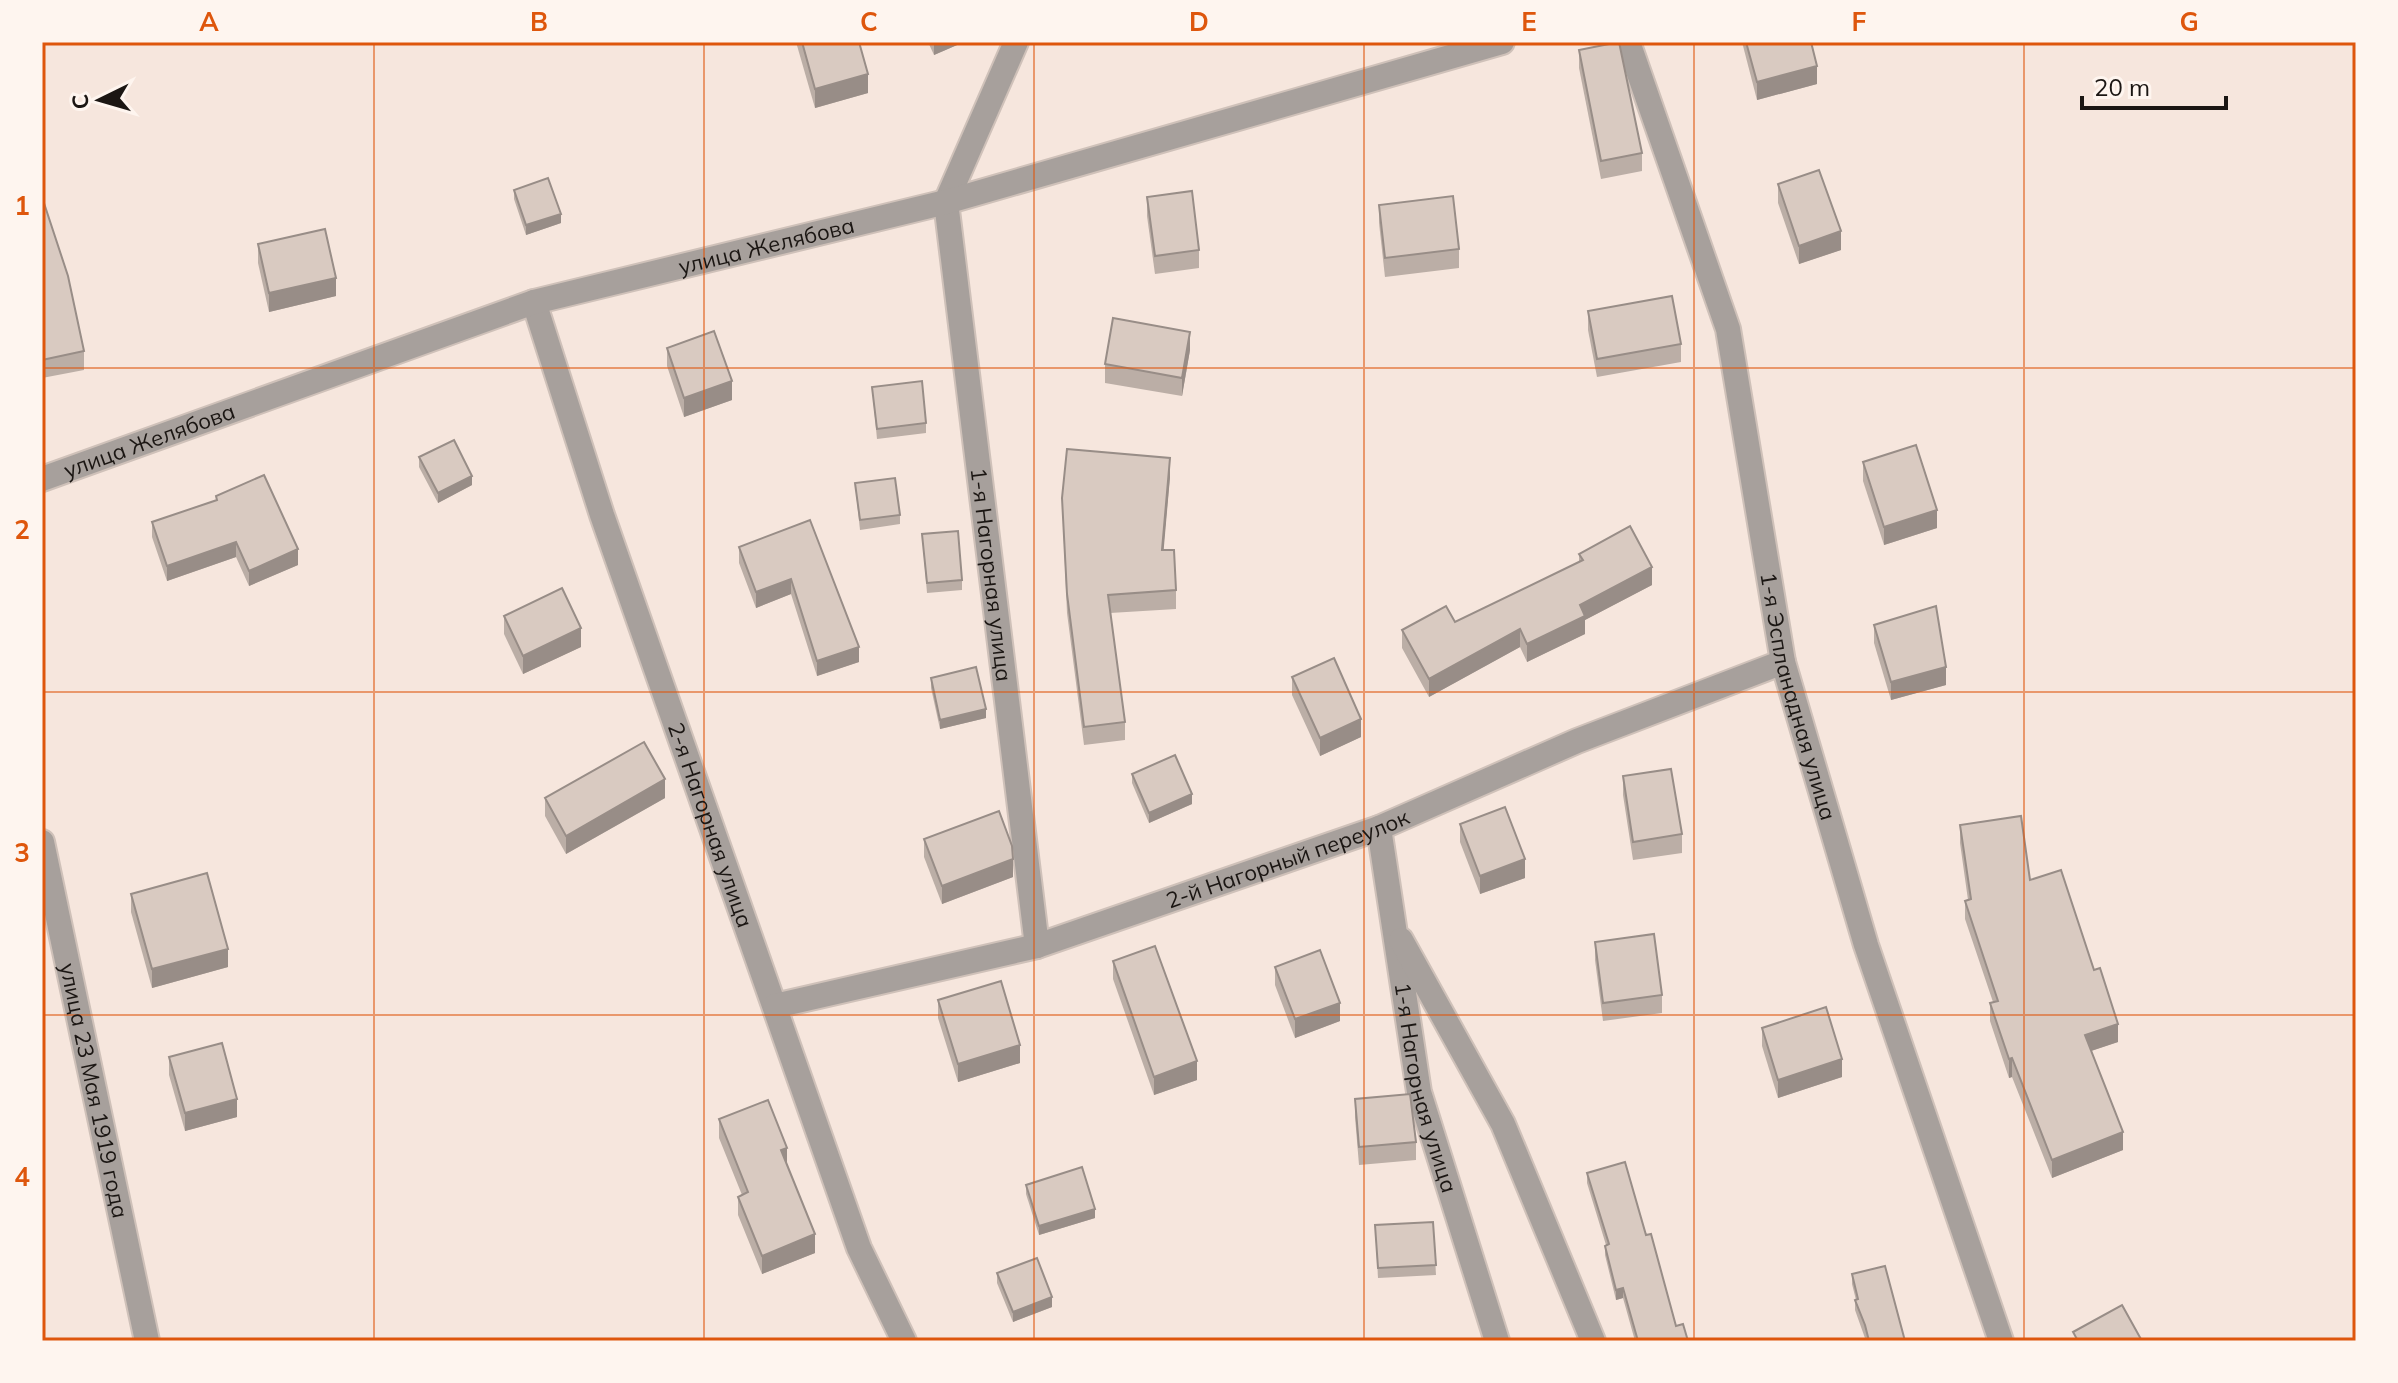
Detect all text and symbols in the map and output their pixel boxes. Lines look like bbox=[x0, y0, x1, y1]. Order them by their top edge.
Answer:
text: A bbox=[199, 5, 219, 38]
text: B bbox=[530, 5, 548, 38]
text: C bbox=[860, 5, 878, 38]
text: D bbox=[1189, 5, 1209, 38]
text: E bbox=[1521, 5, 1537, 38]
text: F bbox=[1852, 5, 1867, 38]
text: G bbox=[2179, 5, 2199, 38]
north arrow bbox=[60, 60, 140, 140]
scale bar bbox=[2082, 60, 2226, 110]
text: 20 m bbox=[2094, 72, 2150, 102]
text: С bbox=[65, 93, 95, 110]
text: 1 bbox=[14, 189, 30, 222]
street label: улица Желябова bbox=[676, 211, 857, 280]
street label: улица Желябова bbox=[60, 397, 239, 484]
street label: 1-я Нагорная улица bbox=[965, 466, 1019, 683]
text: 2 bbox=[14, 513, 30, 546]
street label: 1-я Эспланадная улица bbox=[1754, 570, 1843, 823]
street label: 2-я Нагорная улица bbox=[662, 719, 759, 931]
street label: 2-й Нагорный переулок bbox=[1162, 803, 1413, 914]
text: 3 bbox=[14, 836, 30, 869]
street label: улица 23 Мая 1919 года bbox=[54, 960, 135, 1221]
street label: 1-я Нагорная улица bbox=[1389, 980, 1464, 1196]
text: 4 bbox=[14, 1160, 30, 1193]

